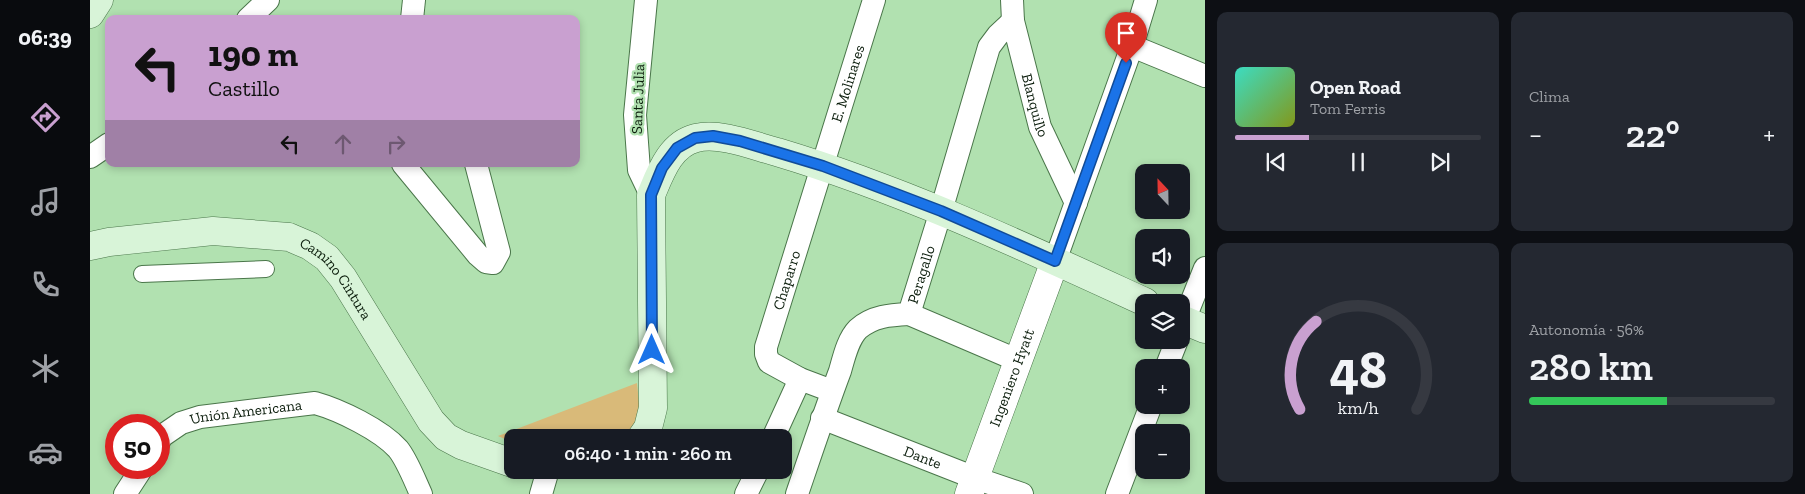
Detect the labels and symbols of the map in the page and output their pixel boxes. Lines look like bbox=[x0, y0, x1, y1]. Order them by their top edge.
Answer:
pin bbox=[1105, 12, 1147, 63]
street label: E. Molinares bbox=[828, 43, 868, 124]
street label: Santa Julia bbox=[628, 64, 648, 134]
street label: Blanquillo bbox=[1018, 71, 1053, 140]
north arrow bbox=[1135, 164, 1190, 219]
street label: Camino Cintura bbox=[297, 234, 376, 323]
street label: Peragallo bbox=[904, 243, 939, 306]
street label: Chaparro bbox=[769, 248, 805, 312]
position arrow bbox=[625, 323, 677, 375]
street label: Ingeniero Hyatt bbox=[986, 326, 1038, 429]
street label: Unión Americana bbox=[188, 396, 303, 429]
speed limit sign: 50 bbox=[105, 414, 170, 479]
street label: Dante bbox=[901, 442, 944, 473]

